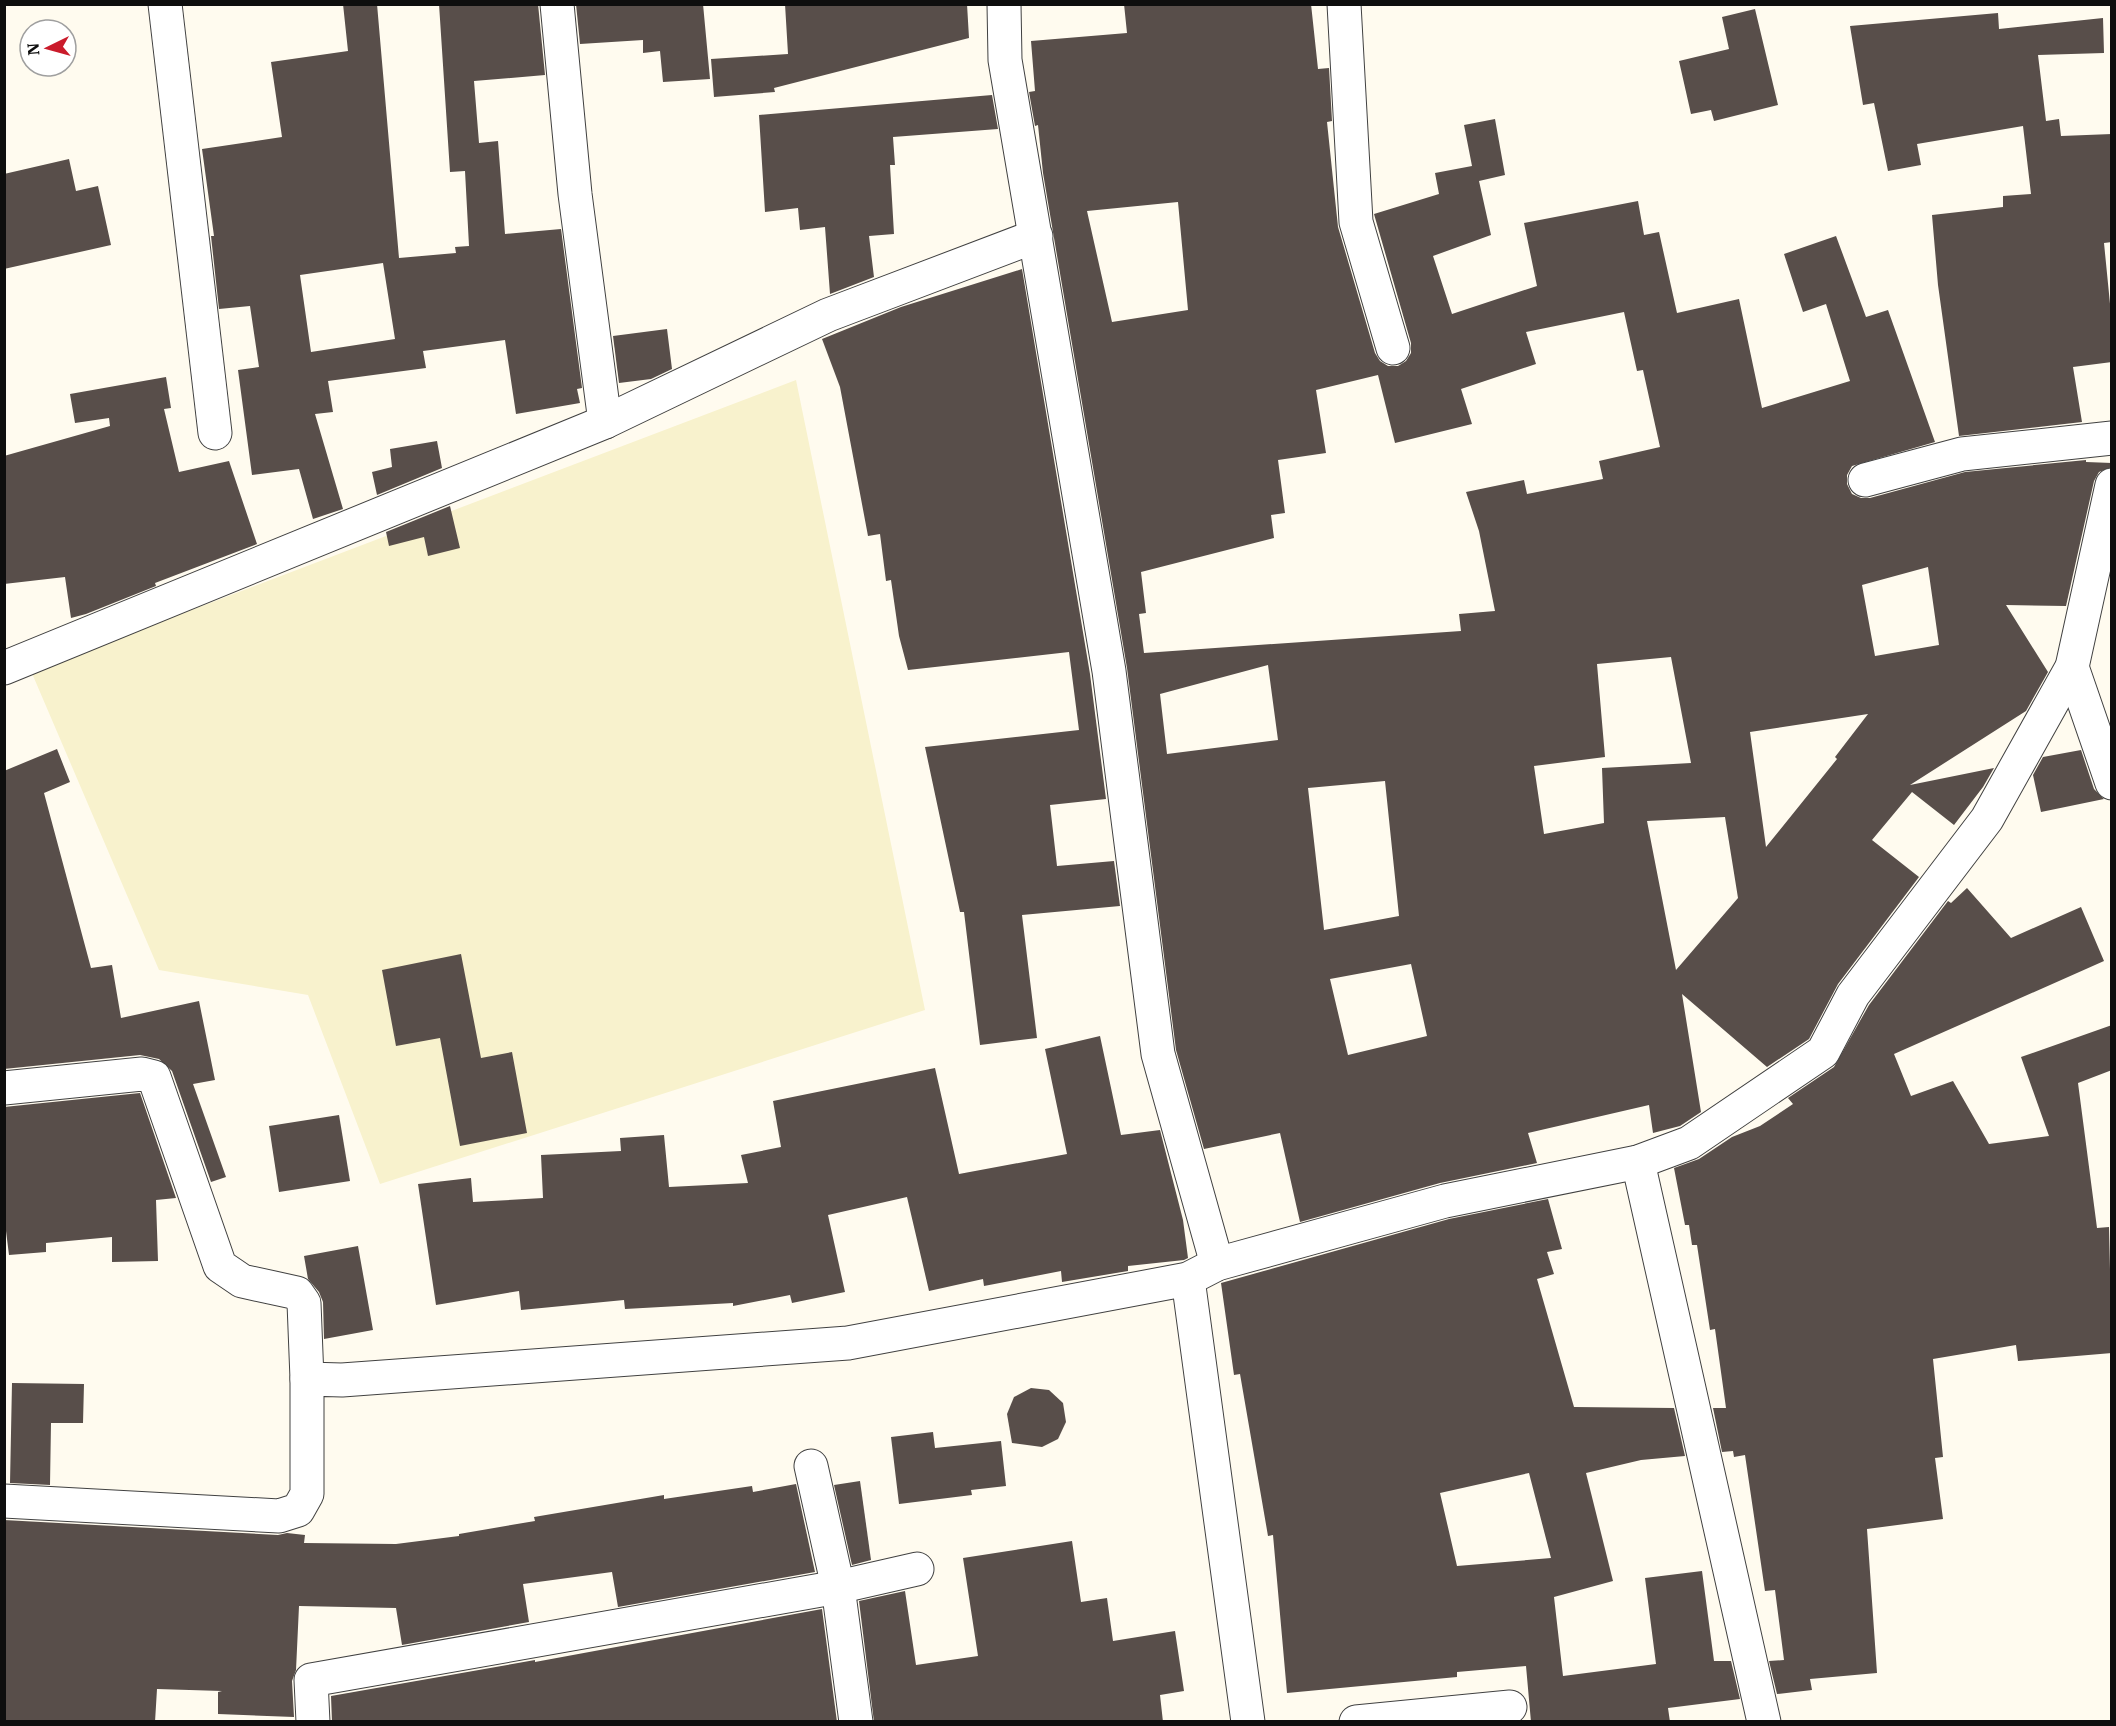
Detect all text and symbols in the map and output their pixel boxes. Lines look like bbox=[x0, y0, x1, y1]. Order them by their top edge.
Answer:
north arrow bbox=[18, 18, 78, 78]
text: N bbox=[23, 42, 44, 56]

